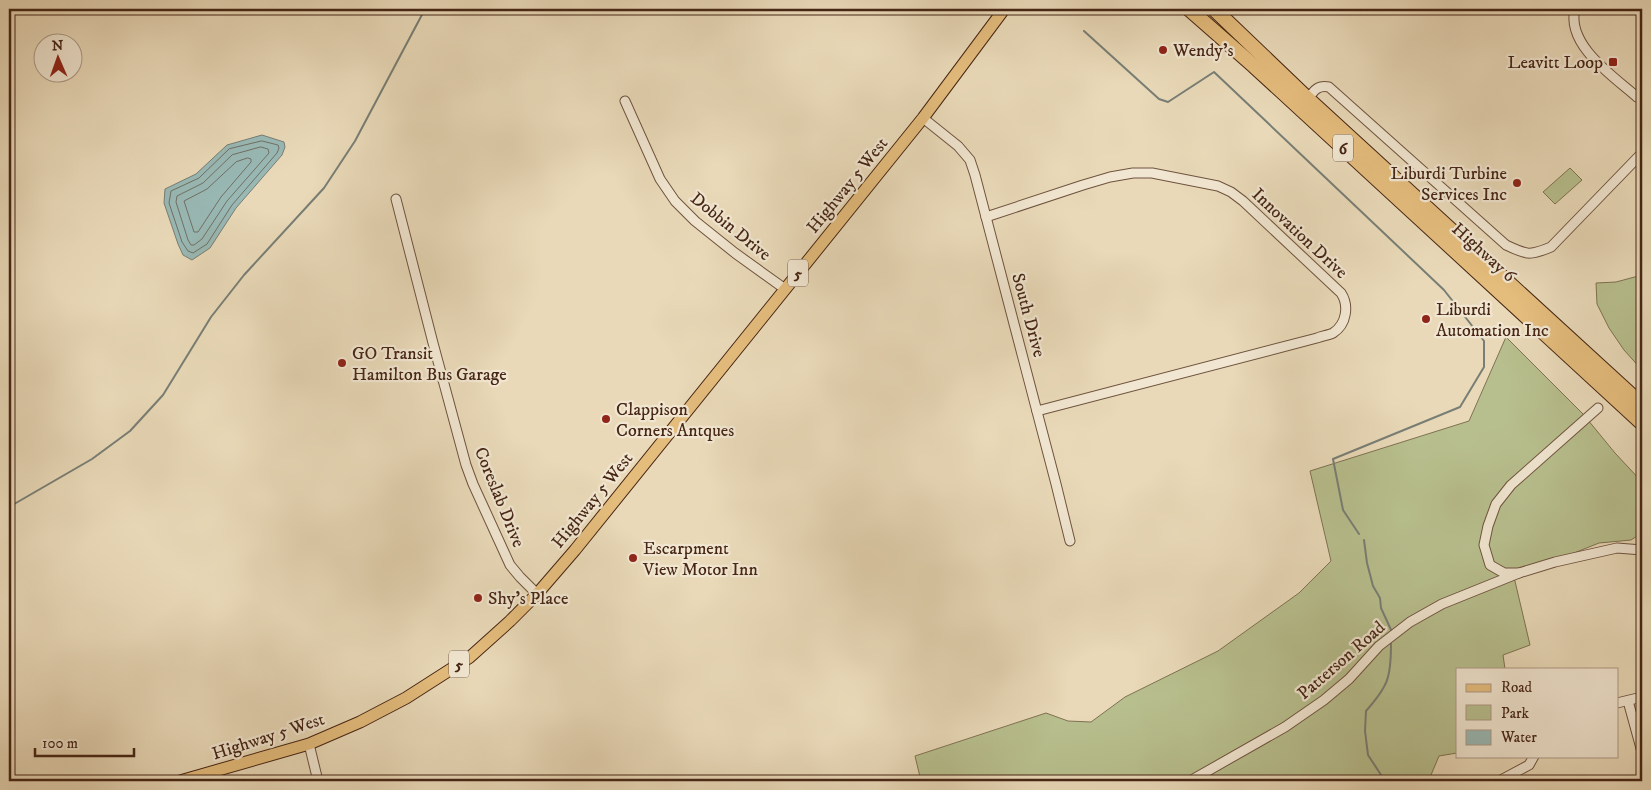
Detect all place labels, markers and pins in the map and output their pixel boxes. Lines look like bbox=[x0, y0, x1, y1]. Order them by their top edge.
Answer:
place label: Wendy's bbox=[1172, 40, 1233, 62]
marker: Wendy's bbox=[1157, 44, 1169, 56]
place label: Leavitt Loop bbox=[1508, 52, 1603, 74]
marker: Leavitt Loop bbox=[1607, 56, 1619, 68]
place label: Liburdi Turbine Services Inc bbox=[1391, 163, 1507, 206]
marker: Liburdi Turbine Services Inc bbox=[1511, 177, 1523, 189]
place label: Liburdi Automation Inc bbox=[1436, 299, 1549, 342]
marker: Liburdi Automation Inc bbox=[1420, 313, 1432, 325]
place label: GO Transit Hamilton Bus Garage bbox=[352, 343, 507, 386]
marker: GO Transit Hamilton Bus Garage bbox=[336, 357, 348, 369]
place label: Clappison Corners Antques bbox=[616, 399, 734, 442]
marker: Clappison Corners Antques bbox=[600, 413, 612, 425]
place label: Escarpment View Motor Inn bbox=[642, 538, 758, 581]
marker: Escarpment View Motor Inn bbox=[627, 552, 639, 564]
place label: Shy's Place bbox=[488, 588, 568, 610]
marker: Shy's Place bbox=[472, 592, 484, 604]

